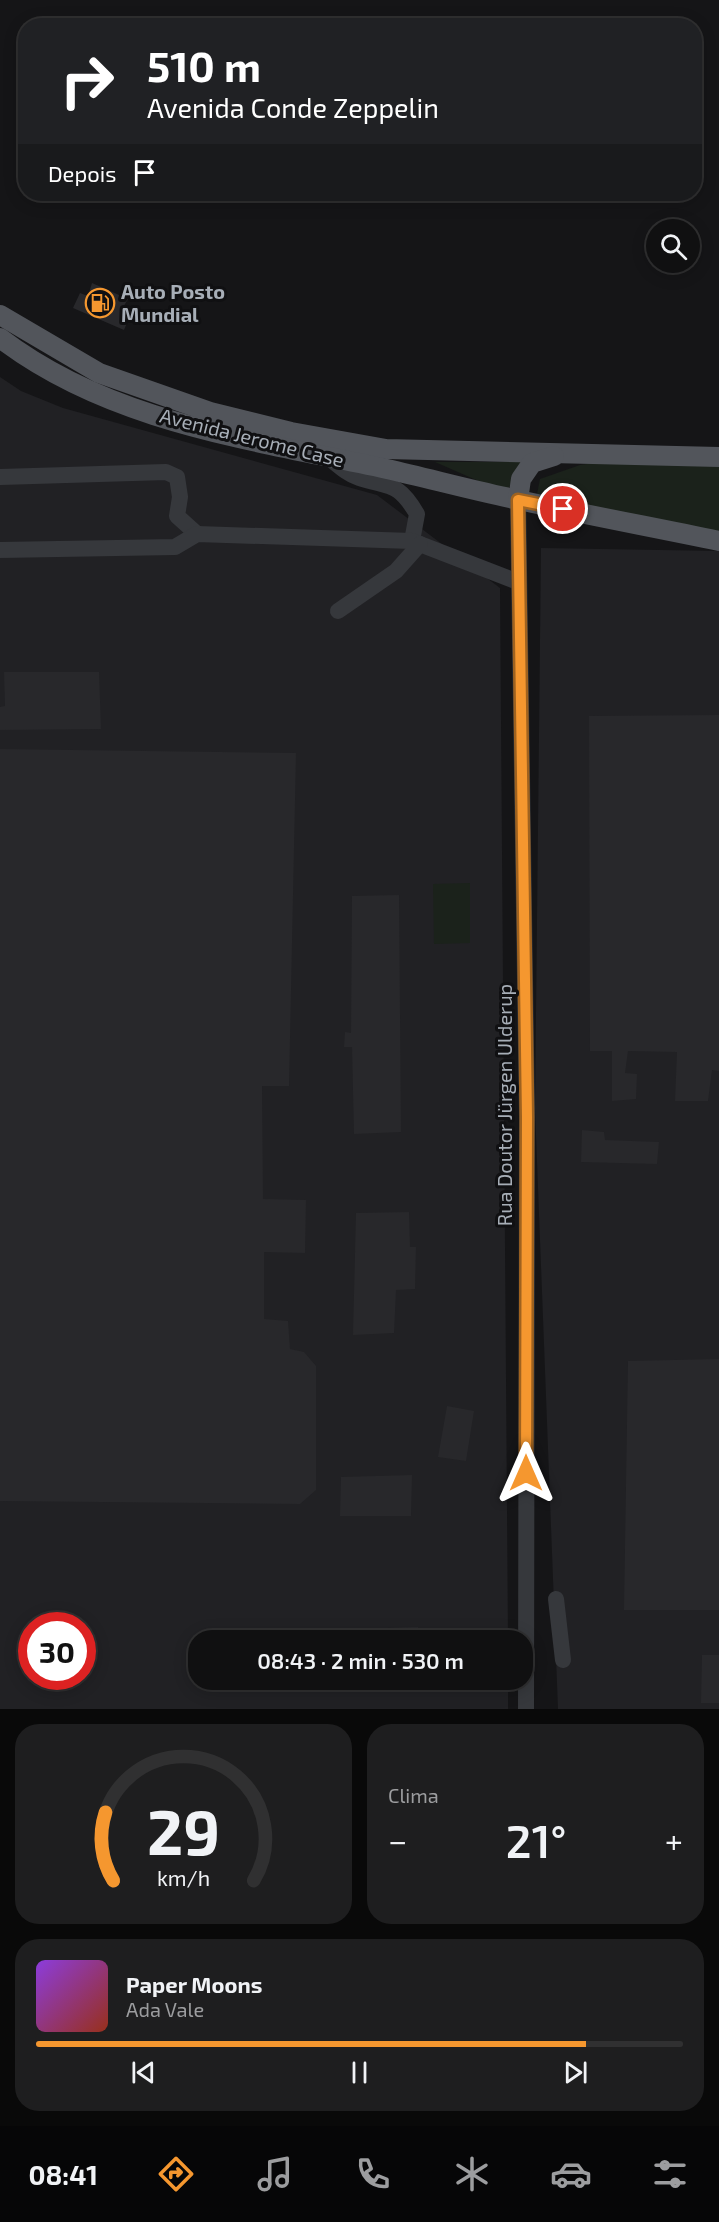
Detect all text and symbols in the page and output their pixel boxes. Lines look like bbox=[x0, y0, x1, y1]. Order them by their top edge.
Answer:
text: 510 m bbox=[147, 40, 261, 90]
icon: right bbox=[48, 42, 126, 120]
text: Avenida Conde Zeppelin bbox=[147, 91, 439, 123]
icon: arrive bbox=[128, 156, 161, 189]
text: Depois bbox=[48, 160, 116, 186]
map controls bbox=[646, 219, 700, 273]
button: search bbox=[646, 219, 700, 273]
place label: Auto Posto Mundial bbox=[121, 279, 225, 326]
fuel station icon: Auto Posto Mundial bbox=[84, 287, 116, 319]
street label: Avenida Jerome Case bbox=[158, 403, 347, 472]
pin bbox=[537, 483, 588, 534]
icon: arrive bbox=[546, 492, 579, 525]
street label: Rua Doutor Jürgen Ulderup bbox=[492, 984, 516, 1226]
position arrow bbox=[494, 1441, 558, 1505]
speed limit sign: 30 bbox=[18, 1612, 96, 1690]
text: 08:43 · 2 min · 530 m bbox=[257, 1647, 464, 1673]
text: Clima bbox=[388, 1783, 439, 1807]
text: 29 bbox=[147, 1793, 220, 1868]
text: 21° bbox=[506, 1813, 566, 1867]
text: − bbox=[388, 1820, 407, 1860]
text: + bbox=[665, 1820, 683, 1860]
text: km/h bbox=[157, 1865, 210, 1890]
text: Paper Moons bbox=[126, 1971, 262, 1997]
text: Ada Vale bbox=[126, 1997, 204, 2021]
icon: previous bbox=[127, 2056, 160, 2089]
icon: pause bbox=[343, 2056, 376, 2089]
icon: next bbox=[559, 2056, 592, 2089]
icon: directions bbox=[155, 2153, 197, 2195]
icon: music bbox=[254, 2153, 296, 2195]
icon: phone bbox=[352, 2153, 394, 2195]
icon: climate bbox=[451, 2153, 493, 2195]
icon: car bbox=[550, 2153, 592, 2195]
icon: filters bbox=[649, 2153, 691, 2195]
text: 08:41 bbox=[28, 2158, 98, 2190]

